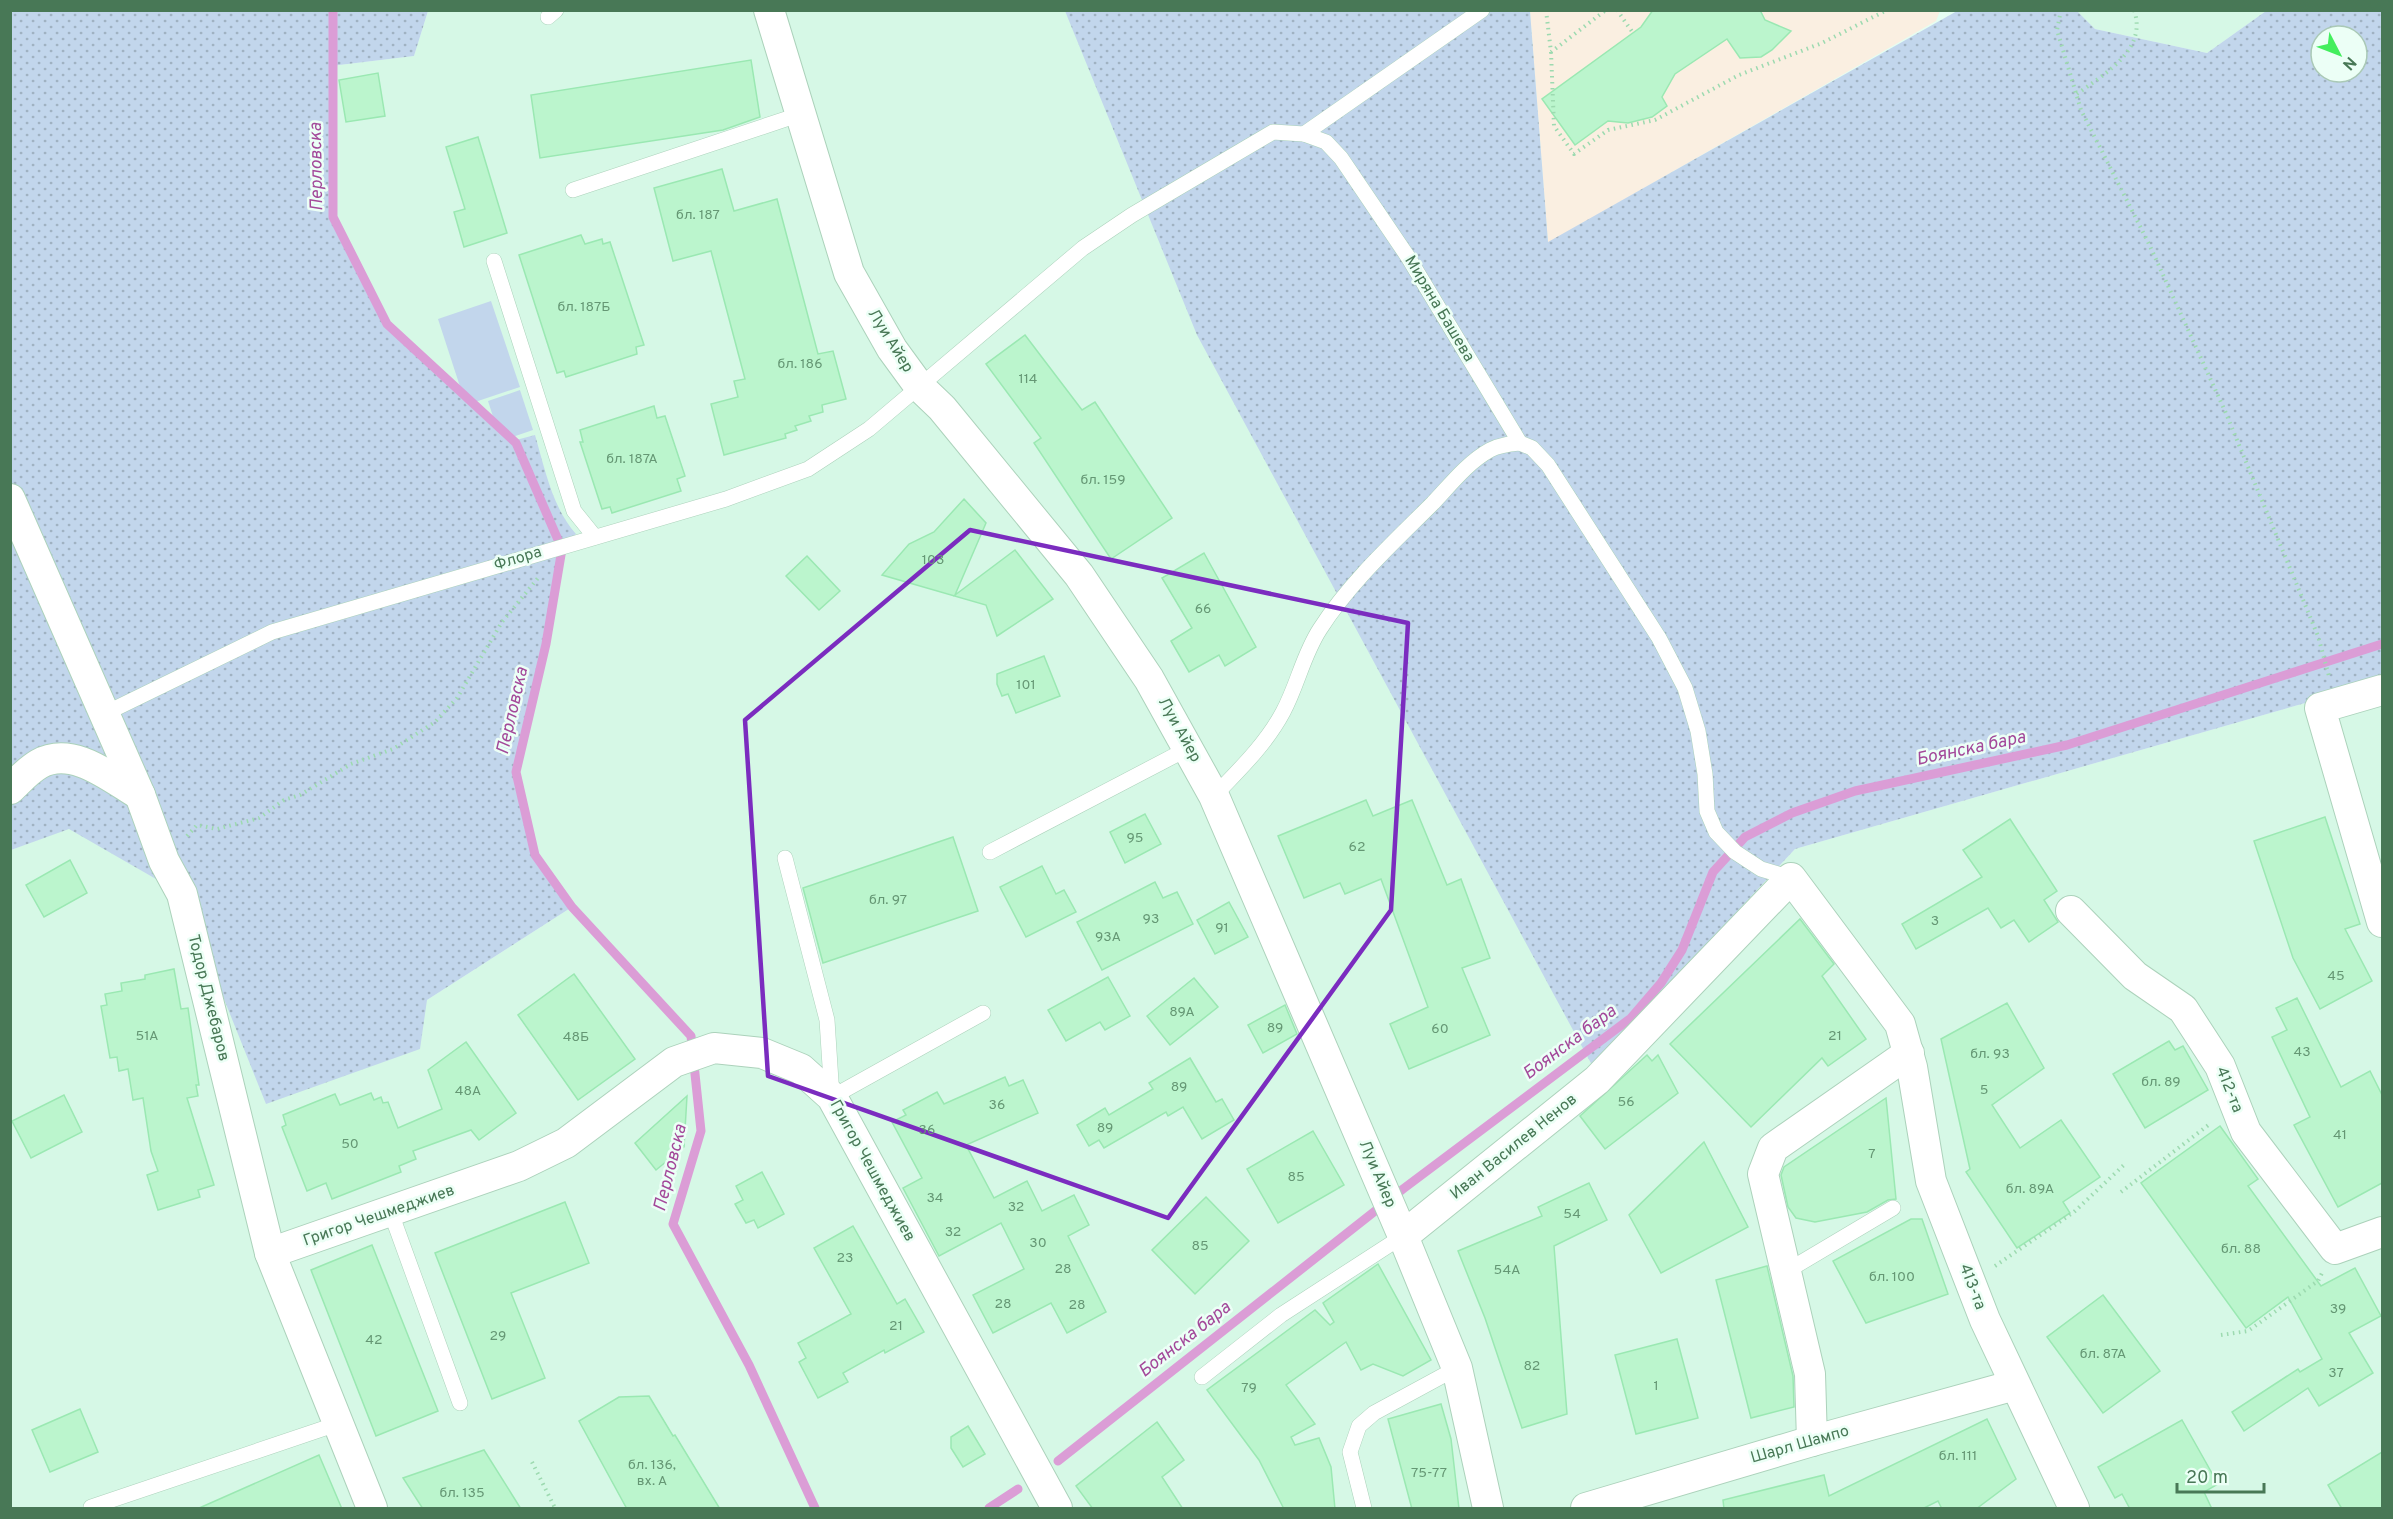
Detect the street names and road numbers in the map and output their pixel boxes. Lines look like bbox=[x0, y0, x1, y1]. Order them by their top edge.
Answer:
street label: Миряна Башева bbox=[1399, 252, 1479, 366]
street label: Луи Айер bbox=[863, 305, 917, 377]
street label: Флора bbox=[492, 542, 544, 576]
street label: Луи Айер bbox=[1153, 694, 1205, 766]
street label: Тодор Джебаров bbox=[183, 933, 233, 1063]
street label: 412-та bbox=[2211, 1064, 2247, 1116]
street label: Иван Василев Ненов bbox=[1447, 1090, 1581, 1204]
street label: Григор Чешмеджиев bbox=[825, 1097, 919, 1245]
street label: Луи Айер bbox=[1354, 1137, 1400, 1211]
street label: Григор Чешмеджиев bbox=[301, 1181, 457, 1251]
street label: 413-та bbox=[1954, 1261, 1990, 1313]
street label: Шарл Шампо bbox=[1748, 1421, 1852, 1469]

